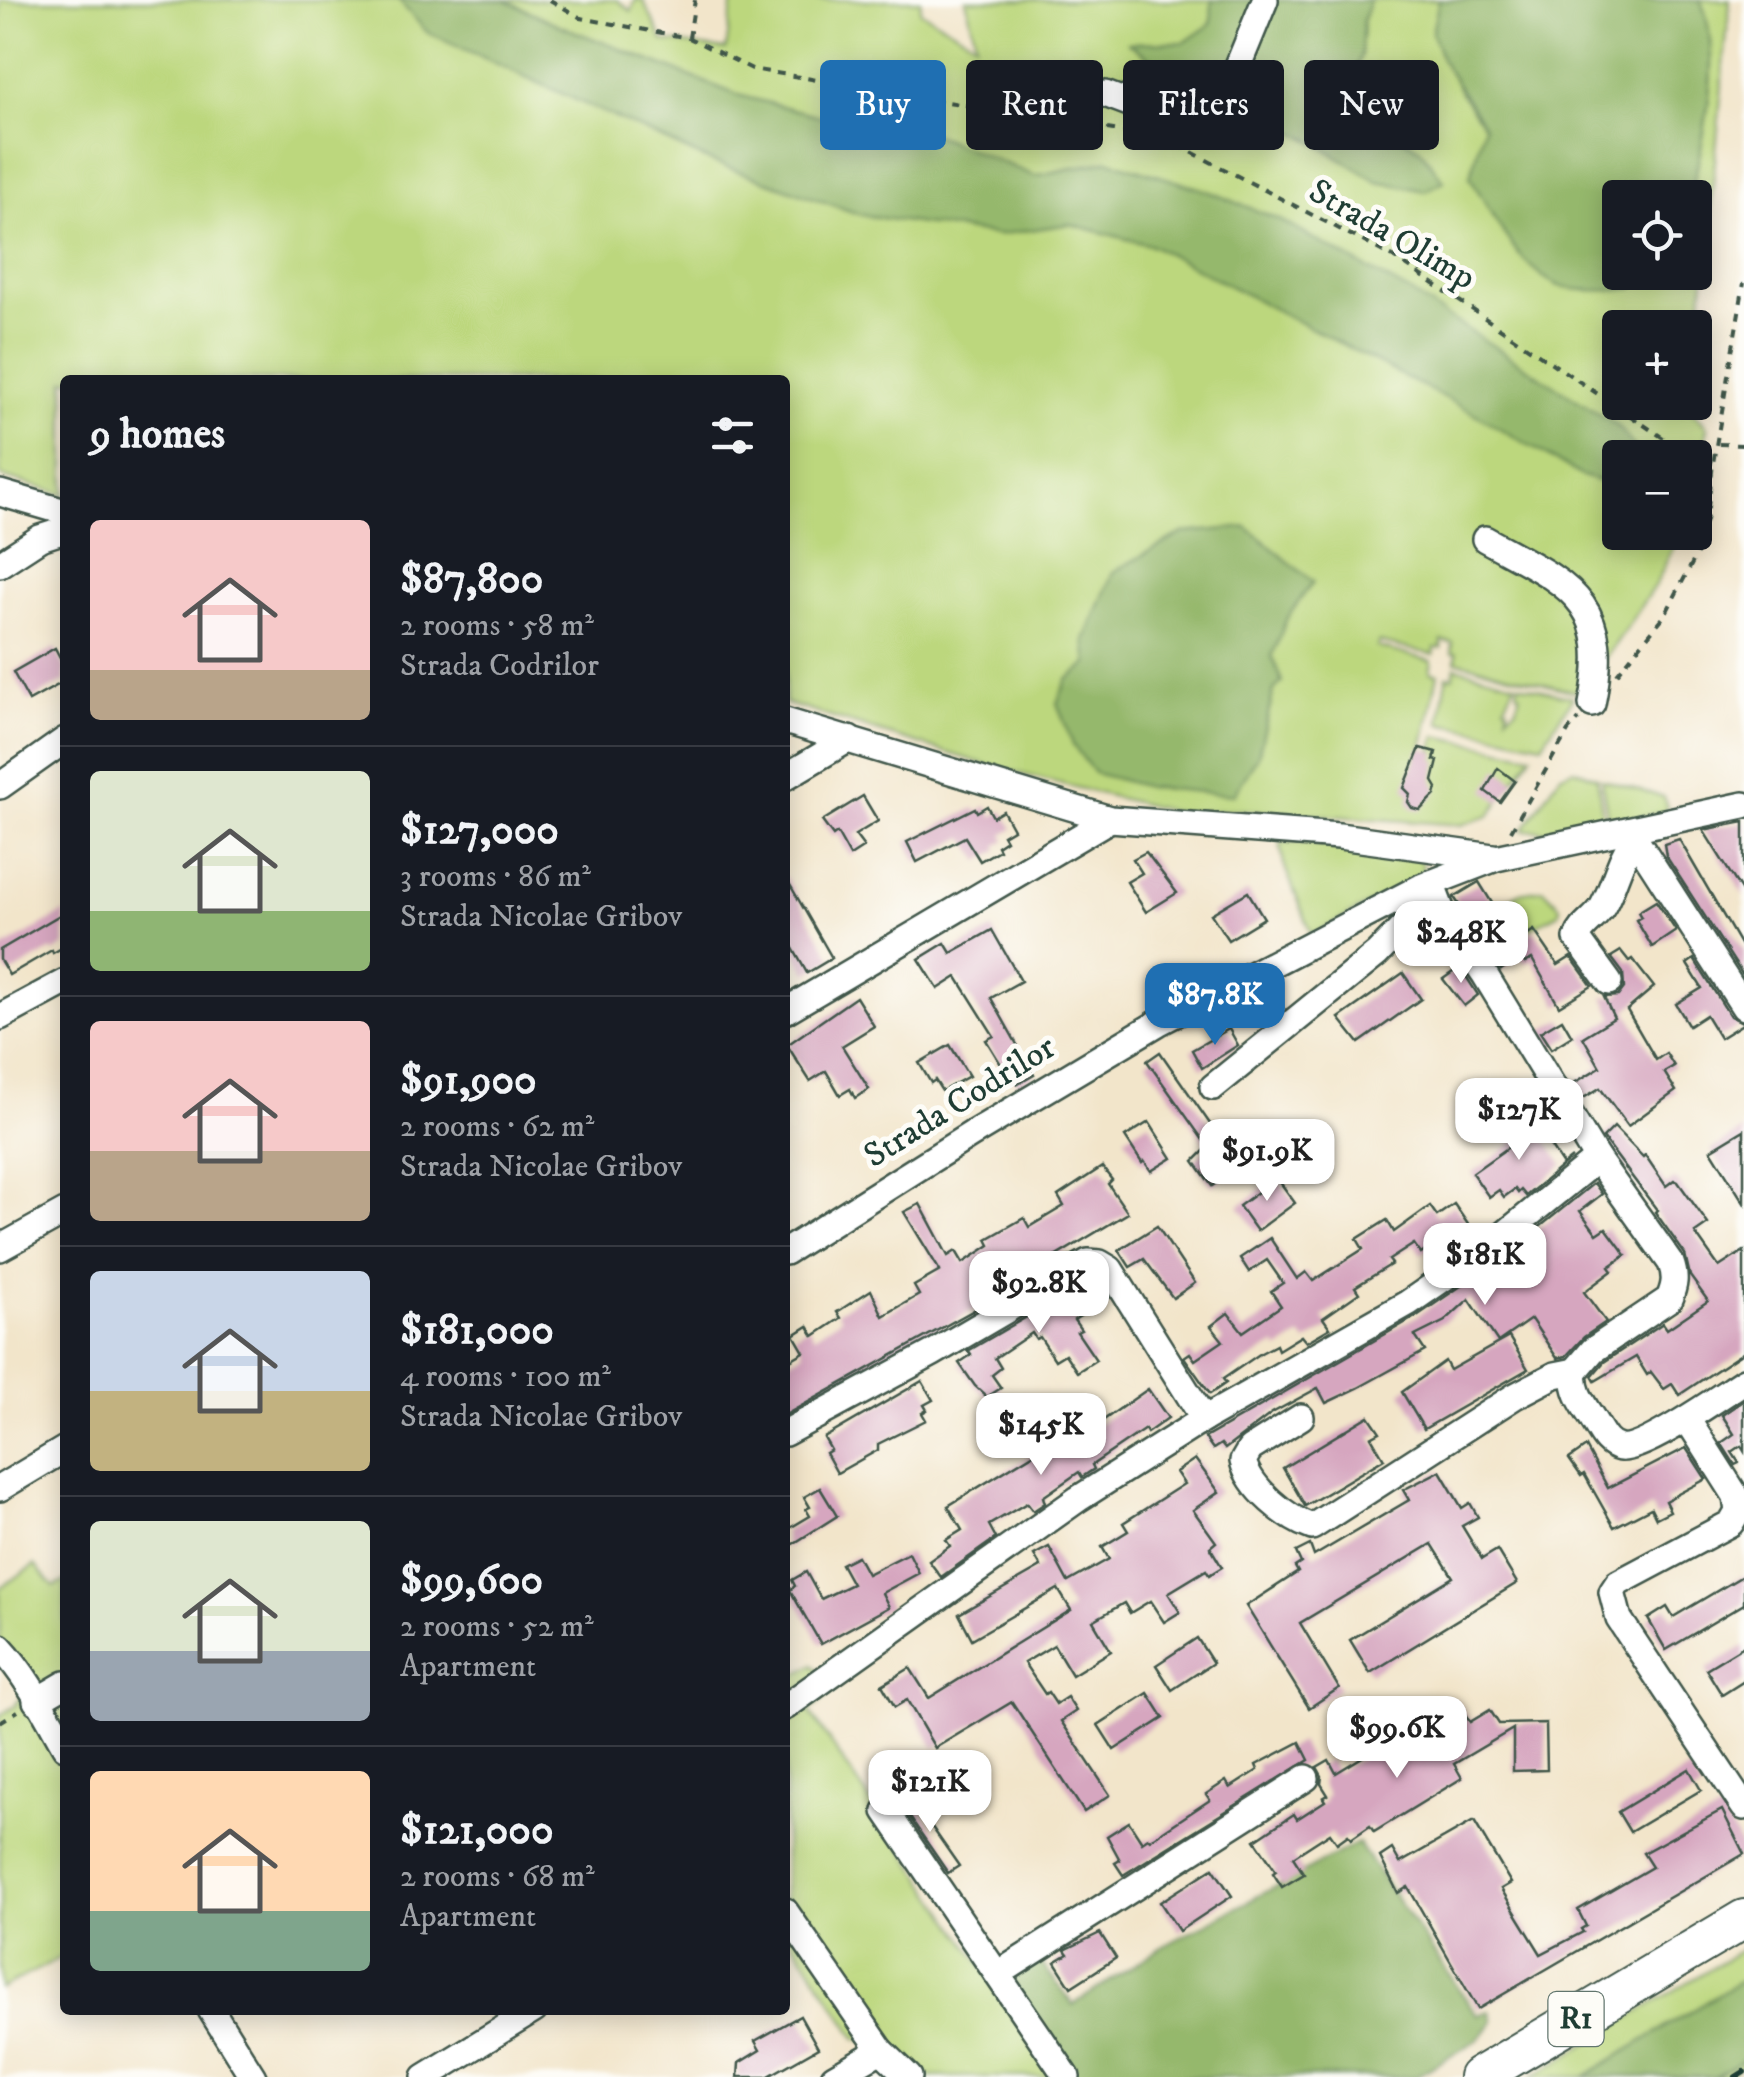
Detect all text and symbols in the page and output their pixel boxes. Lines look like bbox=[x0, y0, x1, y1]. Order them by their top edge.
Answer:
chip: Buy bbox=[820, 60, 946, 150]
chip: Rent bbox=[966, 60, 1103, 150]
chip: Filters bbox=[1123, 60, 1284, 150]
chip: New bbox=[1304, 60, 1439, 150]
street label: Strada Olimp bbox=[1301, 170, 1483, 300]
map controls bbox=[1602, 180, 1712, 550]
button: locate bbox=[1602, 180, 1712, 290]
button: + bbox=[1602, 310, 1712, 420]
icon: filters bbox=[705, 408, 760, 463]
text: 9 homes bbox=[90, 409, 225, 461]
button: − bbox=[1602, 440, 1712, 550]
text: $87,800 bbox=[400, 554, 543, 606]
icon: home bbox=[170, 560, 290, 680]
text: 2 rooms · 58 m² bbox=[400, 606, 594, 646]
text: Strada Codrilor bbox=[400, 646, 599, 686]
text: $127,000 bbox=[400, 805, 559, 857]
icon: home bbox=[170, 811, 290, 931]
text: 3 rooms · 86 m² bbox=[400, 857, 591, 897]
text: Strada Nicolae Gribov bbox=[400, 897, 682, 937]
pin: $248K bbox=[1391, 901, 1531, 986]
text: $248K bbox=[1416, 913, 1506, 953]
pin: $87.8K bbox=[1134, 963, 1296, 1048]
text: $87.8K bbox=[1167, 975, 1263, 1015]
street label: Strada Codrilor bbox=[856, 1026, 1064, 1178]
text: $91,900 bbox=[400, 1055, 537, 1107]
icon: home bbox=[170, 1061, 290, 1181]
pin: $127K bbox=[1449, 1078, 1589, 1163]
text: $127K bbox=[1477, 1090, 1561, 1130]
text: 2 rooms · 62 m² bbox=[400, 1107, 594, 1147]
pin: $91.9K bbox=[1186, 1119, 1348, 1204]
text: $91.9K bbox=[1221, 1131, 1313, 1171]
text: Strada Nicolae Gribov bbox=[400, 1147, 682, 1187]
pin: $181K bbox=[1415, 1223, 1555, 1308]
text: $181K bbox=[1445, 1235, 1525, 1275]
pin: $92.8K bbox=[958, 1251, 1120, 1336]
text: $92.8K bbox=[991, 1263, 1087, 1303]
text: $181,000 bbox=[400, 1305, 554, 1357]
icon: home bbox=[170, 1311, 290, 1431]
text: 4 rooms · 100 m² bbox=[400, 1357, 611, 1397]
pin: $145K bbox=[971, 1393, 1111, 1478]
text: Strada Nicolae Gribov bbox=[400, 1397, 682, 1437]
text: $145K bbox=[998, 1405, 1084, 1445]
text: $99,600 bbox=[400, 1555, 543, 1607]
icon: home bbox=[170, 1561, 290, 1681]
text: 2 rooms · 52 m² bbox=[400, 1607, 594, 1647]
text: Apartment bbox=[400, 1647, 536, 1687]
pin: $99.6K bbox=[1316, 1696, 1478, 1781]
text: $99.6K bbox=[1349, 1708, 1445, 1748]
pin: $121K bbox=[860, 1750, 1000, 1835]
text: $121K bbox=[890, 1762, 970, 1802]
text: $121,000 bbox=[400, 1805, 554, 1857]
icon: home bbox=[170, 1811, 290, 1931]
text: 2 rooms · 68 m² bbox=[400, 1857, 595, 1897]
text: Apartment bbox=[400, 1897, 536, 1937]
road number: R1 bbox=[1548, 1992, 1604, 2046]

